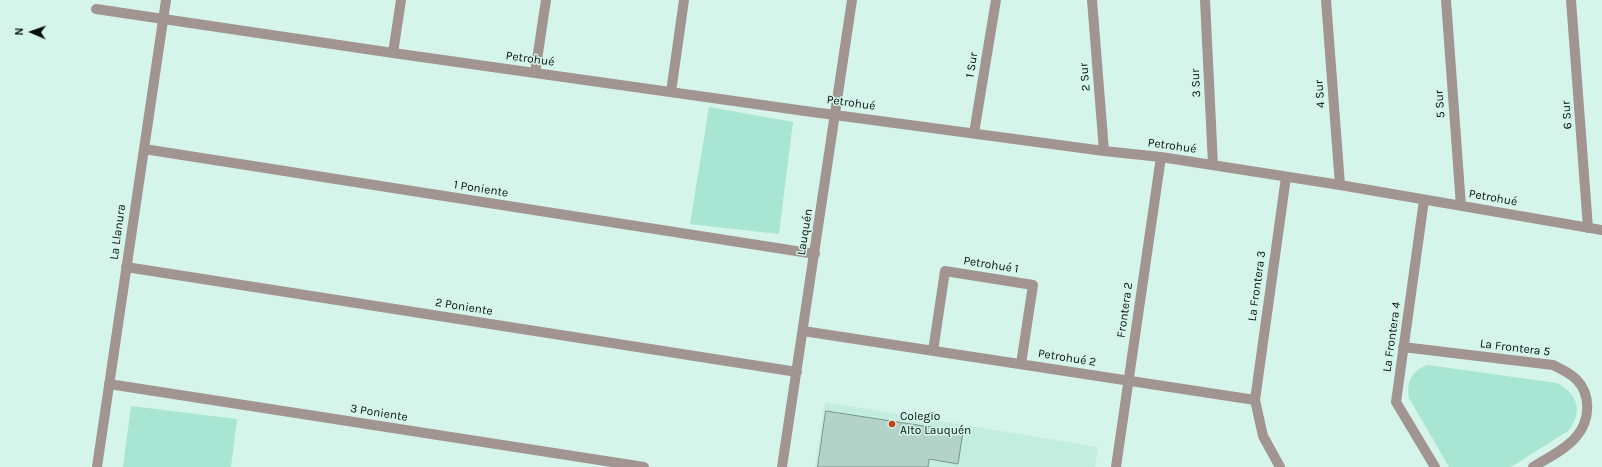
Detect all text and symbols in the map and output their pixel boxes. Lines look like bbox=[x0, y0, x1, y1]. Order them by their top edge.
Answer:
north arrow bbox=[12, 12, 52, 52]
text: N bbox=[13, 27, 26, 36]
street label: Petrohué bbox=[505, 48, 555, 70]
street label: 1 Sur bbox=[963, 51, 981, 79]
street label: 2 Sur bbox=[1077, 62, 1093, 92]
street label: 3 Sur bbox=[1188, 68, 1204, 98]
street label: 4 Sur bbox=[1312, 79, 1328, 109]
street label: 5 Sur bbox=[1432, 89, 1448, 119]
street label: Petrohué bbox=[826, 92, 876, 114]
street label: 6 Sur bbox=[1559, 100, 1575, 130]
street label: Petrohué bbox=[1147, 135, 1197, 157]
street label: 1 Poniente bbox=[453, 178, 509, 200]
street label: Petrohué bbox=[1468, 187, 1518, 209]
street label: La Llanura bbox=[107, 203, 129, 261]
street label: Lauquén bbox=[794, 208, 816, 256]
street label: La Frontera 3 bbox=[1245, 250, 1269, 322]
street label: Petrohué 1 bbox=[962, 254, 1020, 276]
street label: Frontera 2 bbox=[1114, 281, 1136, 339]
street label: 2 Poniente bbox=[434, 295, 494, 319]
street label: La Frontera 4 bbox=[1380, 301, 1404, 373]
street label: La Frontera 5 bbox=[1479, 337, 1551, 359]
street label: Petrohué 2 bbox=[1037, 346, 1097, 370]
street label: 3 Poniente bbox=[349, 401, 409, 425]
place label: Colegio Alto Lauquén bbox=[900, 410, 971, 438]
marker: Colegio Alto Lauquén bbox=[887, 419, 897, 429]

